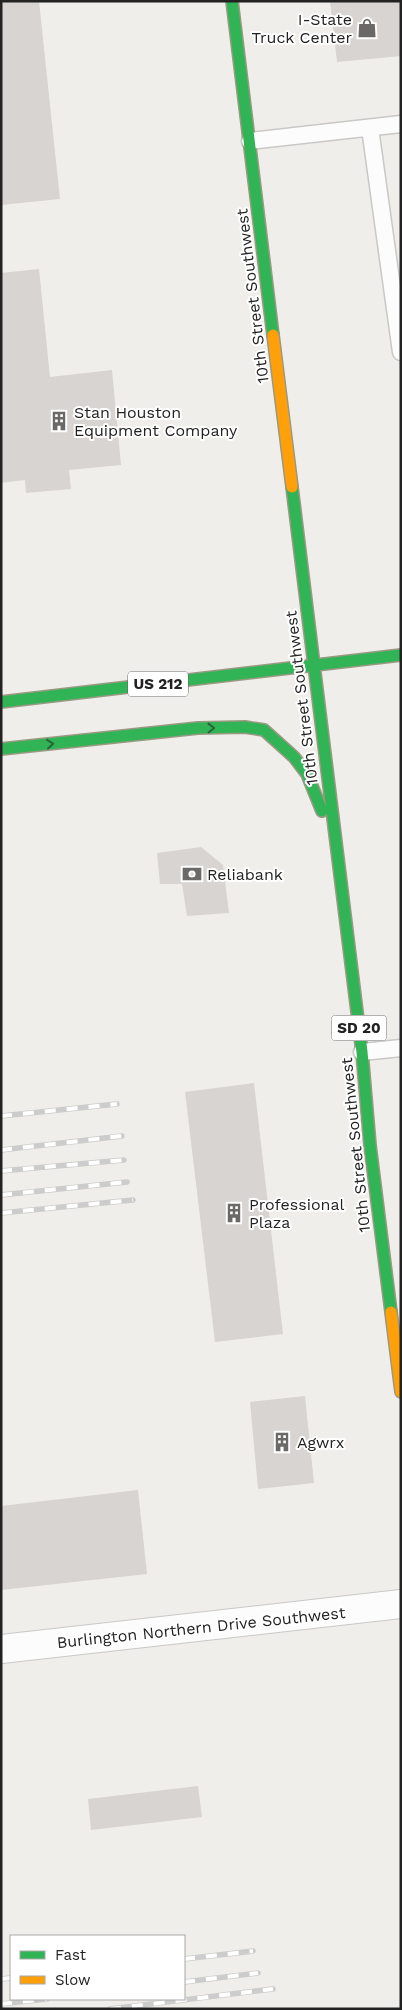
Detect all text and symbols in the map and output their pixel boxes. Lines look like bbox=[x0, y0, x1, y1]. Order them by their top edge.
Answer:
place label: I-State Truck Center bbox=[251, 10, 352, 47]
shop icon: I-State Truck Center bbox=[356, 17, 378, 39]
street label: 10th Street Southwest bbox=[232, 207, 273, 384]
place label: Stan Houston Equipment Company bbox=[74, 403, 238, 440]
building icon: Stan Houston Equipment Company bbox=[48, 410, 70, 432]
street label: 10th Street Southwest bbox=[281, 609, 322, 786]
road number: US 212 bbox=[128, 672, 188, 696]
one-way arrow bbox=[208, 723, 216, 733]
one-way arrow bbox=[46, 739, 54, 750]
bank icon: Reliabank bbox=[181, 863, 203, 885]
place label: Reliabank bbox=[207, 865, 283, 884]
road number: SD 20 bbox=[332, 1016, 386, 1040]
street label: 10th Street Southwest bbox=[337, 1056, 374, 1233]
place label: Professional Plaza bbox=[249, 1195, 344, 1232]
building icon: Professional Plaza bbox=[223, 1202, 245, 1224]
building icon: Agwrx bbox=[271, 1431, 293, 1453]
place label: Agwrx bbox=[297, 1433, 344, 1452]
street label: Burlington Northern Drive Southwest bbox=[56, 1603, 347, 1652]
legend bbox=[10, 1935, 185, 2000]
text: Fast bbox=[55, 1946, 87, 1964]
text: Slow bbox=[55, 1971, 91, 1989]

